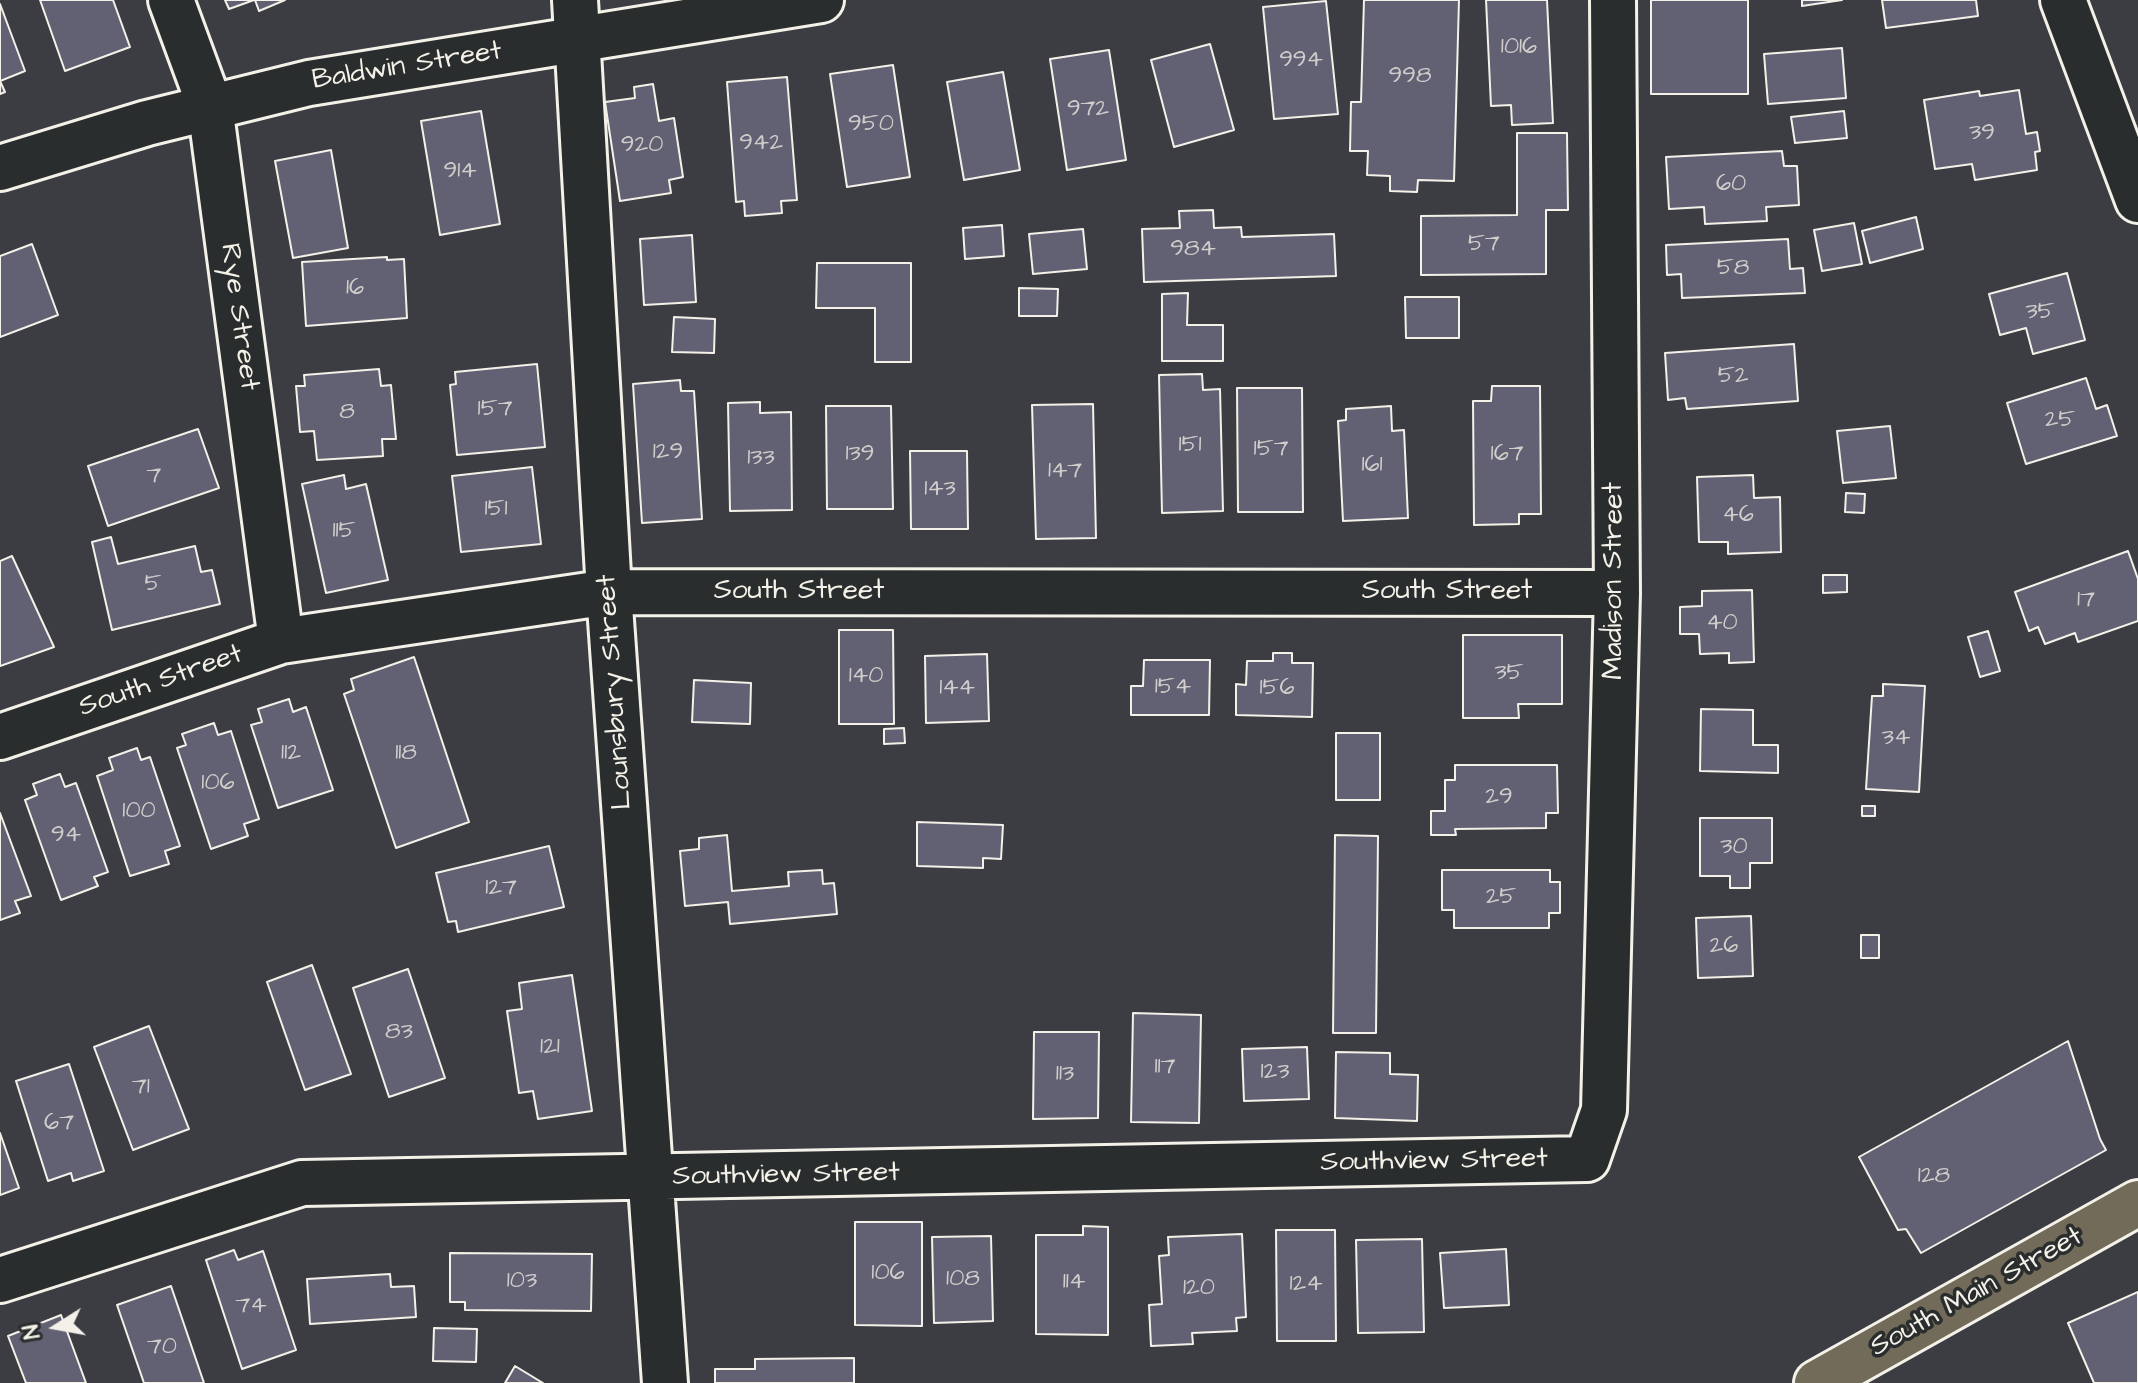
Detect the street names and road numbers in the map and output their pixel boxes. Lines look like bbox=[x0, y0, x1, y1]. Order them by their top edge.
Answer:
street label: Baldwin Street bbox=[310, 35, 504, 99]
street label: Rye Street bbox=[211, 241, 265, 393]
street label: Madison Street bbox=[1598, 482, 1632, 680]
street label: Lounsbury Street bbox=[591, 573, 641, 811]
street label: South Street bbox=[714, 575, 884, 609]
street label: South Street bbox=[1362, 575, 1532, 609]
street label: South Street bbox=[75, 638, 247, 726]
street label: Southview Street bbox=[1320, 1143, 1548, 1181]
street label: Southview Street bbox=[672, 1157, 900, 1195]
street label: South Main Street bbox=[1865, 1221, 2089, 1365]

